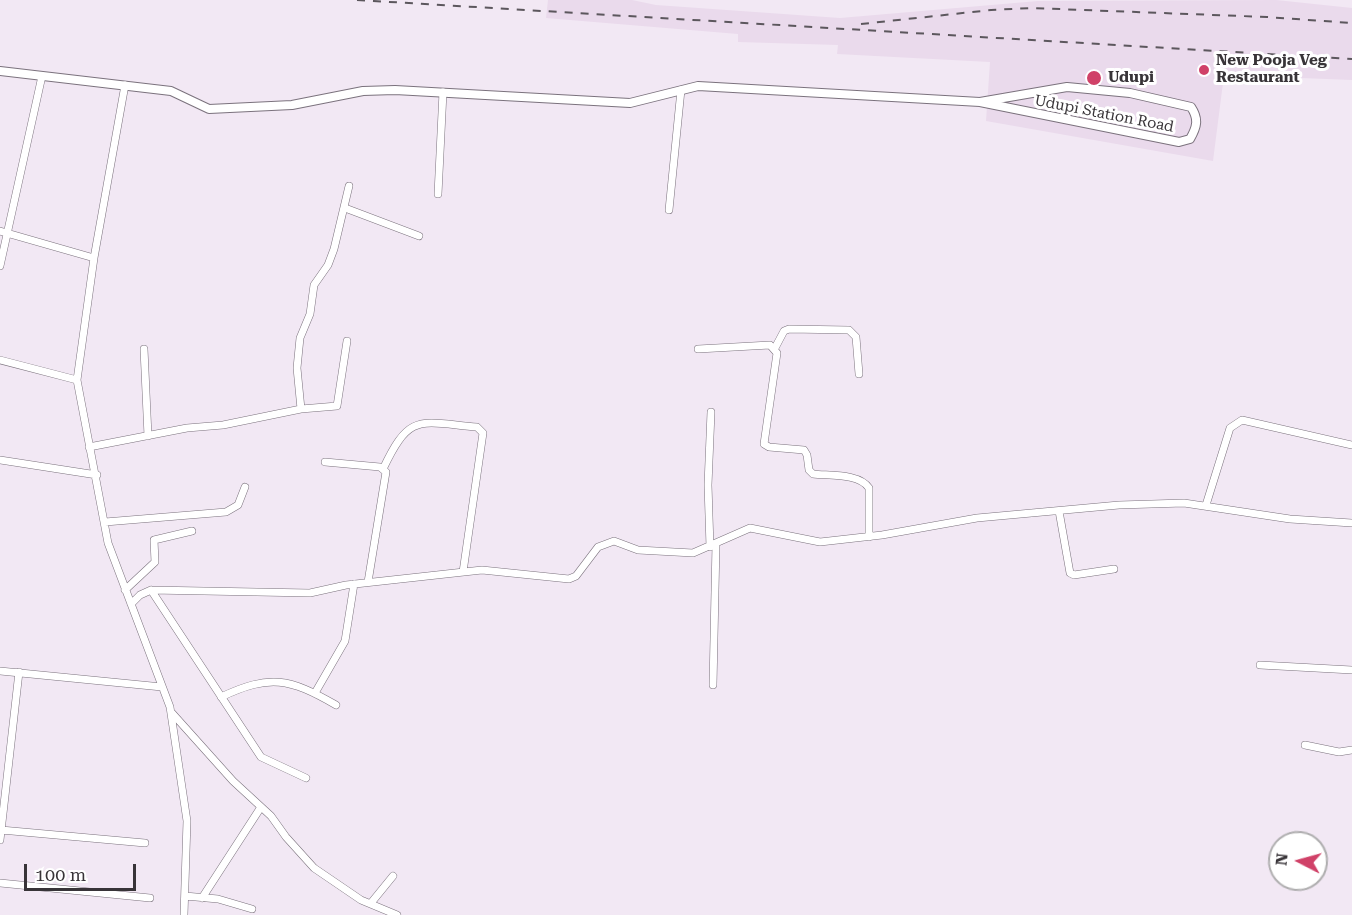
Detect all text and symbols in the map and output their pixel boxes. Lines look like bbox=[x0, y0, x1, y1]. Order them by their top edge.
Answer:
place label: New Pooja Veg Restaurant bbox=[1216, 52, 1327, 87]
marker: New Pooja Veg Restaurant bbox=[1197, 63, 1211, 77]
marker: Udupi bbox=[1085, 69, 1103, 87]
place label: Udupi bbox=[1108, 69, 1154, 87]
street label: Udupi Station Road bbox=[1033, 92, 1175, 136]
north arrow bbox=[1268, 831, 1328, 891]
scale bar bbox=[27, 852, 140, 890]
text: N bbox=[1271, 852, 1292, 866]
text: 100 m bbox=[35, 864, 86, 885]

